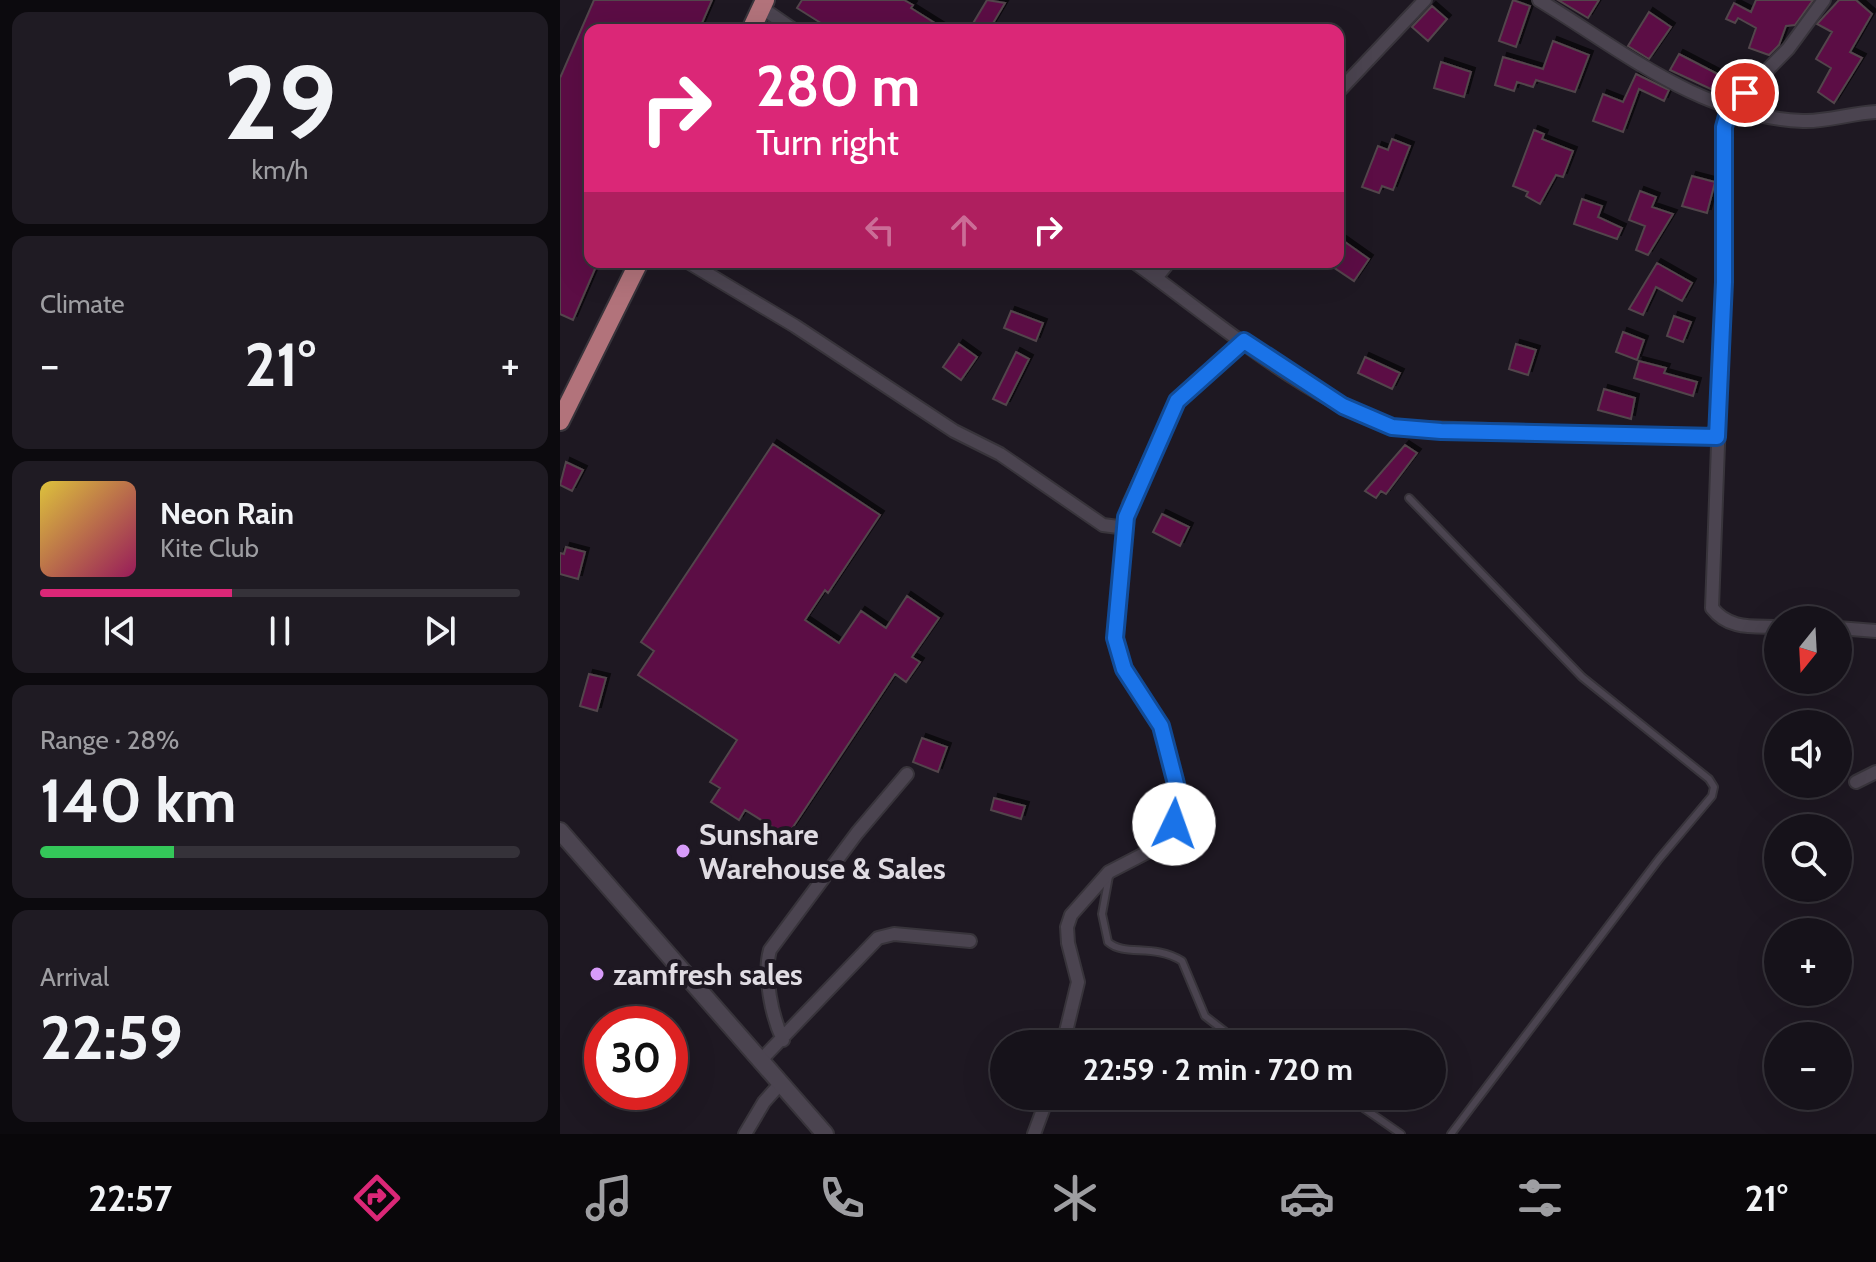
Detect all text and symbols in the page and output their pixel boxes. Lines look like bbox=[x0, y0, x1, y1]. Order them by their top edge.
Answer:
text: 29 bbox=[223, 39, 337, 165]
text: 280 m bbox=[756, 52, 920, 120]
icon: right bbox=[624, 56, 728, 160]
pin bbox=[1711, 59, 1779, 127]
icon: arrive bbox=[1723, 71, 1767, 115]
text: Turn right bbox=[756, 120, 899, 164]
text: km/h bbox=[252, 154, 308, 186]
icon: left bbox=[858, 208, 902, 252]
icon: ahead bbox=[942, 208, 986, 252]
icon: right bbox=[1026, 208, 1070, 252]
text: Climate bbox=[40, 288, 125, 320]
text: 21° bbox=[244, 328, 316, 401]
text: − bbox=[40, 338, 59, 391]
text: + bbox=[501, 338, 520, 391]
text: Neon Rain bbox=[160, 495, 294, 532]
text: Kite Club bbox=[160, 532, 259, 564]
north arrow bbox=[1764, 606, 1852, 694]
map controls bbox=[1764, 606, 1852, 1110]
icon: previous bbox=[98, 609, 142, 653]
icon: pause bbox=[258, 609, 302, 653]
icon: next bbox=[418, 609, 462, 653]
button: sound bbox=[1764, 710, 1852, 798]
text: Range · 28% bbox=[40, 724, 179, 756]
text: 140 km bbox=[40, 764, 237, 837]
position arrow bbox=[1132, 782, 1216, 866]
button: search bbox=[1764, 814, 1852, 902]
place label: Sunshare Warehouse & Sales bbox=[699, 816, 946, 887]
marker: Sunshare Warehouse & Sales bbox=[674, 842, 692, 860]
button: + bbox=[1764, 918, 1852, 1006]
place label: zamfresh sales bbox=[613, 956, 803, 993]
text: Arrival bbox=[40, 961, 109, 993]
marker: zamfresh sales bbox=[588, 965, 606, 983]
text: 22:59 bbox=[40, 1001, 183, 1074]
speed limit sign: 30 bbox=[584, 1006, 688, 1110]
button: − bbox=[1764, 1022, 1852, 1110]
text: 22:59 · 2 min · 720 m bbox=[1083, 1051, 1353, 1088]
icon: directions bbox=[349, 1170, 405, 1226]
icon: music bbox=[581, 1170, 637, 1226]
icon: phone bbox=[814, 1170, 870, 1226]
icon: climate bbox=[1047, 1170, 1103, 1226]
icon: car bbox=[1279, 1170, 1335, 1226]
icon: filters bbox=[1512, 1170, 1568, 1226]
text: 22:57 bbox=[88, 1176, 172, 1220]
text: 21° bbox=[1745, 1176, 1788, 1220]

